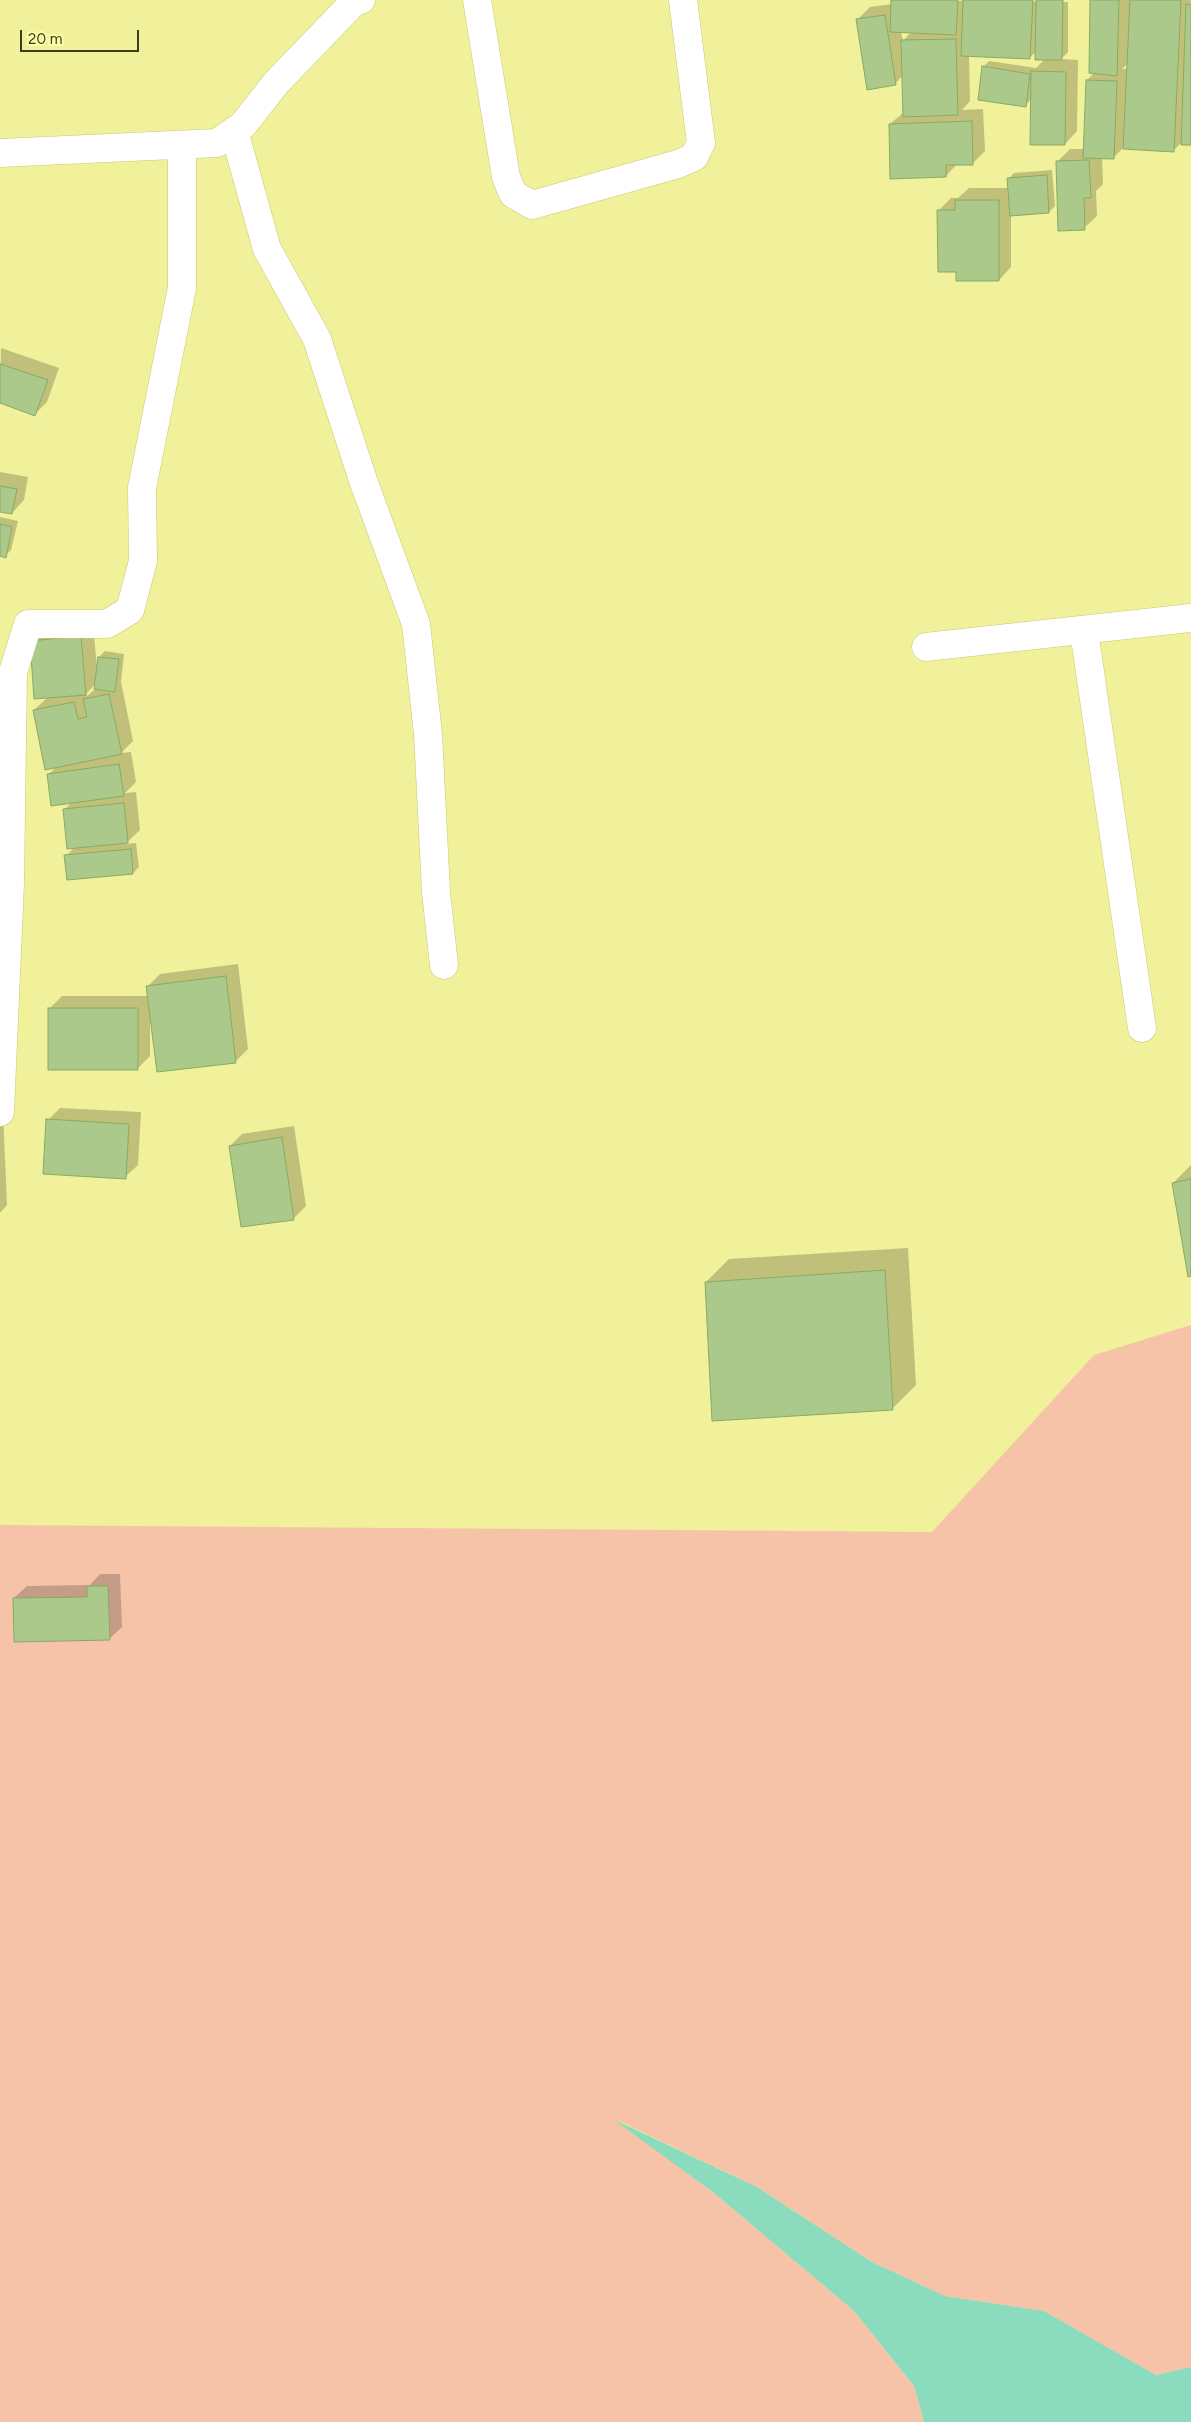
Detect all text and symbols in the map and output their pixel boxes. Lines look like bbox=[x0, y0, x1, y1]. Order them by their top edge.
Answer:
scale bar bbox=[22, 20, 141, 52]
text: 20 m bbox=[28, 30, 62, 48]

